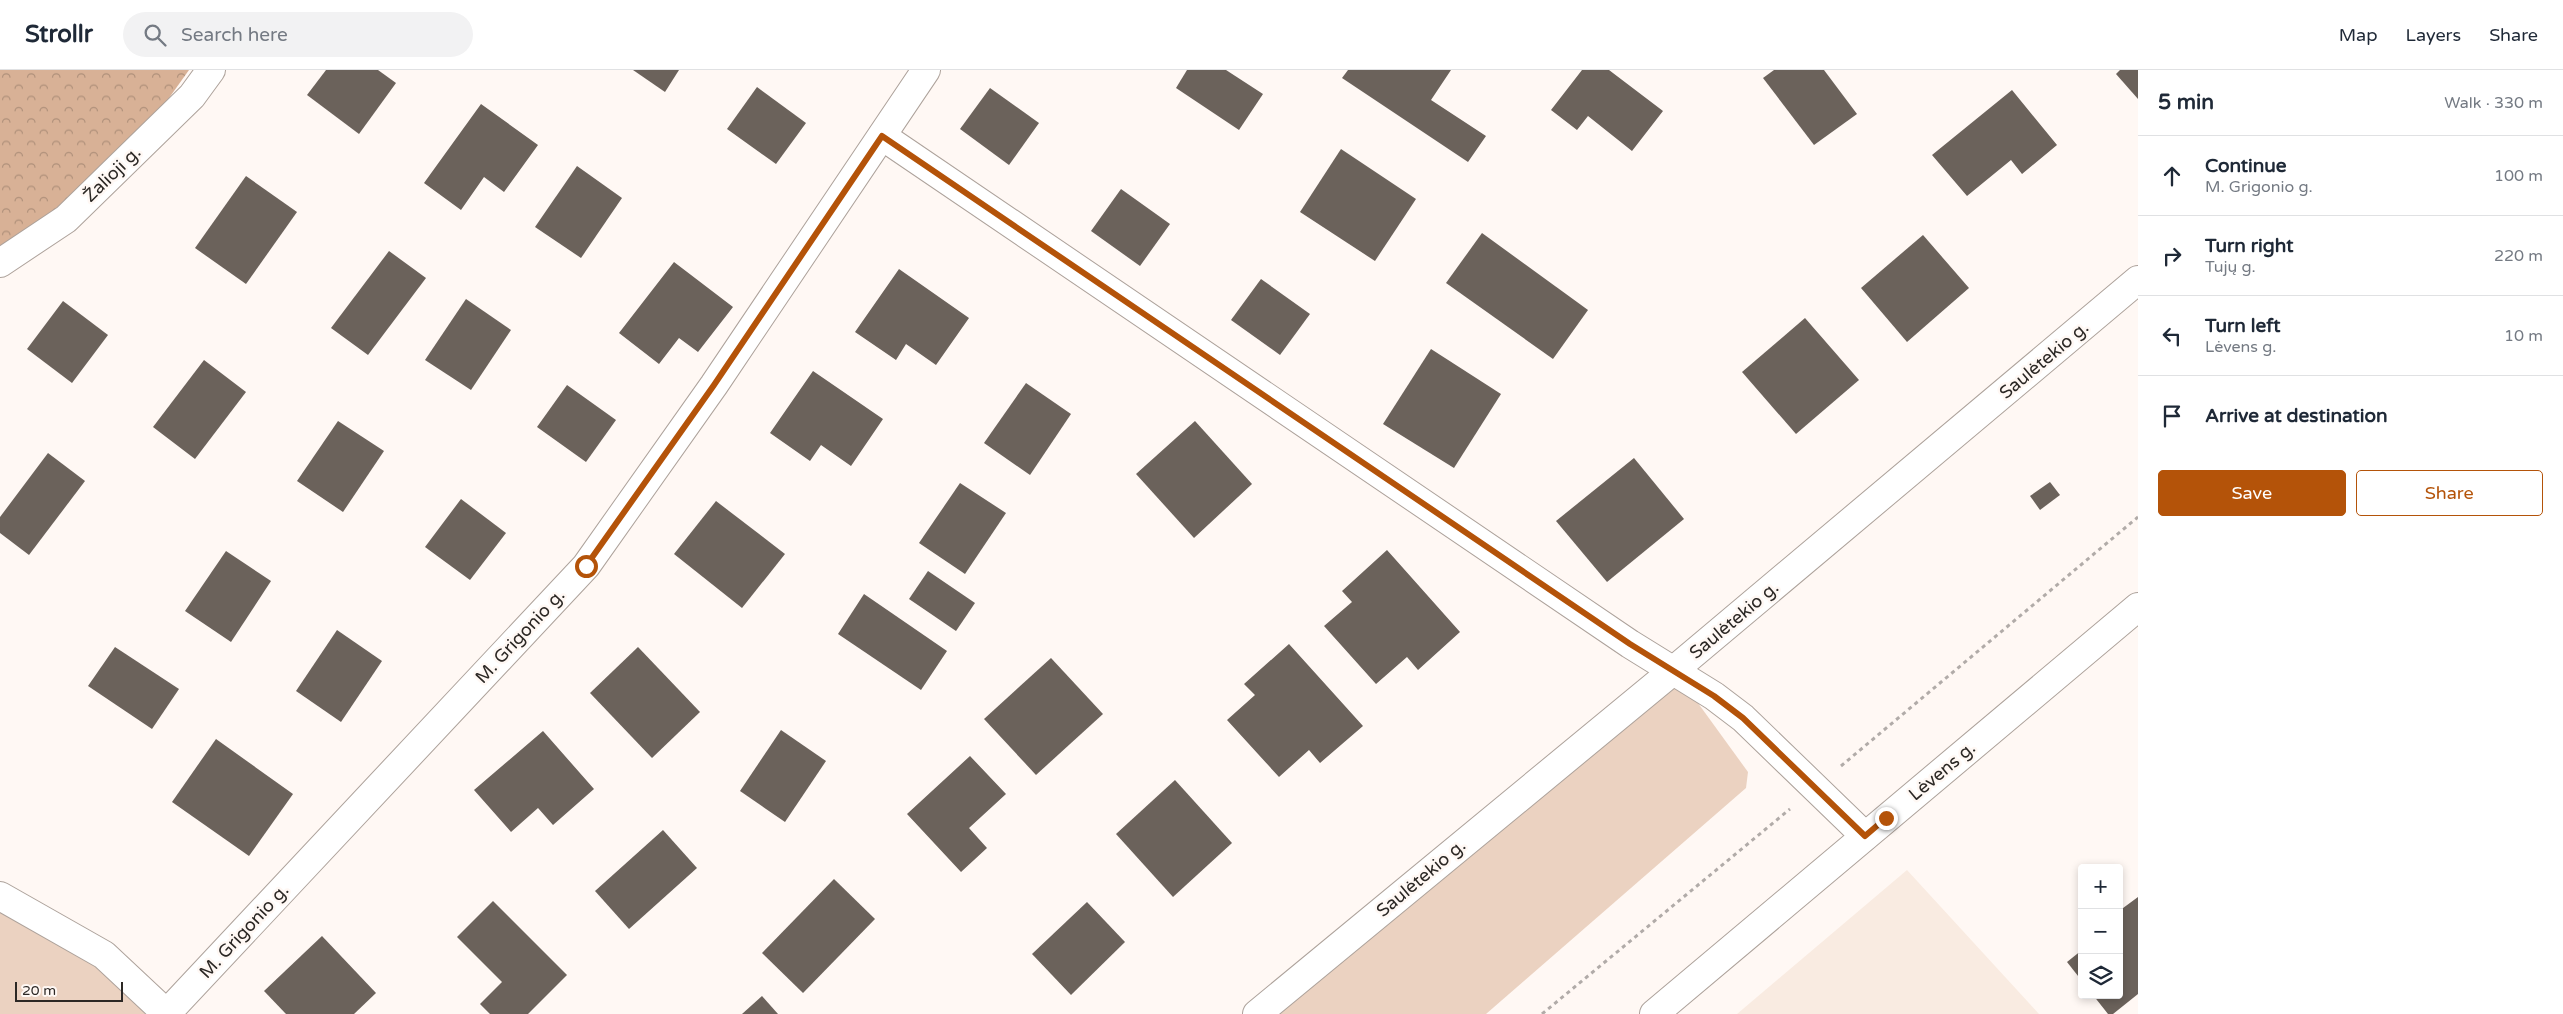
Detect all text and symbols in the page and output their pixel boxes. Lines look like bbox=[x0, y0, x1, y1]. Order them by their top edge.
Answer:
search box bbox=[123, 12, 473, 57]
text: Strollr bbox=[25, 20, 93, 49]
icon: search bbox=[141, 21, 169, 49]
text: Search here bbox=[181, 24, 288, 46]
text: Map bbox=[2339, 24, 2378, 46]
text: Layers bbox=[2406, 24, 2461, 46]
text: Share bbox=[2489, 24, 2538, 46]
text: 5 min bbox=[2158, 90, 2214, 115]
text: Walk · 330 m bbox=[2444, 93, 2543, 113]
street label: Žalioji g. bbox=[79, 141, 145, 207]
text: Continue bbox=[2205, 155, 2287, 177]
icon: ahead bbox=[2158, 162, 2186, 190]
text: 100 m bbox=[2494, 166, 2543, 186]
text: M. Grigonio g. bbox=[2205, 177, 2313, 197]
text: Turn right bbox=[2205, 235, 2293, 257]
icon: right bbox=[2158, 242, 2186, 270]
text: 220 m bbox=[2494, 246, 2543, 266]
text: Tujų g. bbox=[2205, 257, 2256, 277]
text: Turn left bbox=[2205, 315, 2281, 337]
street label: Saulėtekio g. bbox=[1995, 316, 2093, 404]
icon: left bbox=[2158, 322, 2186, 350]
text: 10 m bbox=[2504, 326, 2543, 346]
text: Lėvens g. bbox=[2205, 337, 2276, 357]
icon: arrive bbox=[2158, 402, 2186, 430]
text: Arrive at destination bbox=[2205, 405, 2388, 427]
button: Save bbox=[2158, 470, 2346, 516]
button: Share bbox=[2356, 470, 2543, 516]
route start bbox=[575, 555, 598, 578]
street label: Saulėtekio g. bbox=[1685, 576, 1783, 664]
street label: M. Grigonio g. bbox=[471, 584, 569, 688]
street label: Lėvens g. bbox=[1904, 737, 1980, 805]
route end bbox=[1875, 807, 1898, 830]
street label: Saulėtekio g. bbox=[1372, 834, 1470, 922]
map controls bbox=[2078, 864, 2123, 999]
button: + bbox=[2078, 864, 2123, 909]
street label: M. Grigonio g. bbox=[195, 879, 293, 983]
button: − bbox=[2078, 909, 2123, 954]
button: layers bbox=[2078, 954, 2123, 999]
scale bar bbox=[15, 979, 122, 1002]
text: 20 m bbox=[22, 982, 56, 999]

